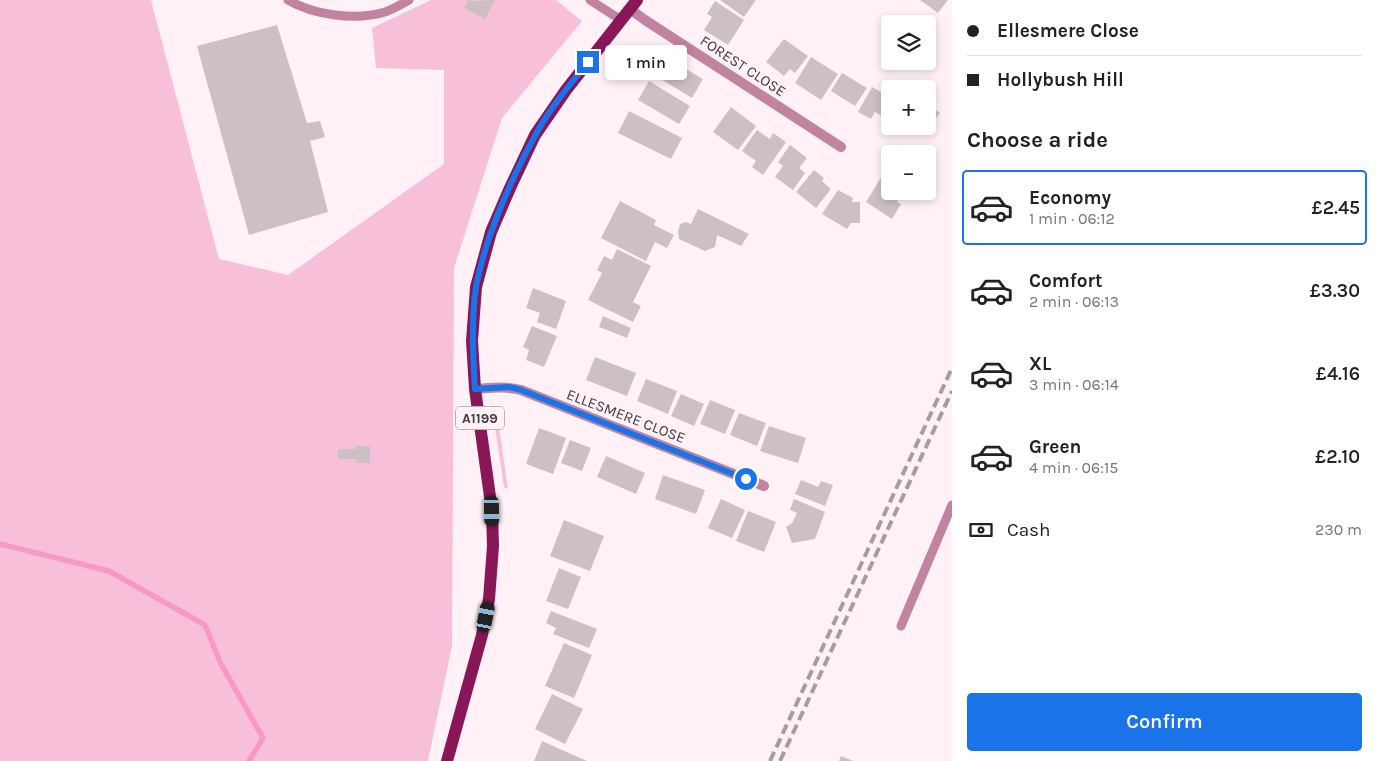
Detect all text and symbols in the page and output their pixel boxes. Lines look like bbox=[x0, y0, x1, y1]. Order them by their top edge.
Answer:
map controls bbox=[881, 15, 936, 200]
button: layers bbox=[881, 15, 936, 70]
text: Ellesmere Close bbox=[997, 20, 1139, 42]
street label: FOREST CLOSE bbox=[697, 32, 789, 100]
callout: 1 min bbox=[606, 44, 688, 80]
route end bbox=[577, 51, 599, 73]
text: 1 min bbox=[626, 53, 666, 72]
text: Hollybush Hill bbox=[997, 69, 1124, 91]
button: + bbox=[881, 80, 936, 135]
text: Choose a ride bbox=[967, 127, 1108, 153]
button: − bbox=[881, 145, 936, 200]
icon: car bbox=[969, 185, 1014, 230]
text: Economy bbox=[1029, 187, 1111, 209]
text: £2.45 bbox=[1311, 197, 1360, 219]
text: 1 min · 06:12 bbox=[1029, 209, 1115, 228]
icon: car bbox=[969, 268, 1014, 313]
text: Comfort bbox=[1029, 270, 1103, 292]
text: £3.30 bbox=[1310, 280, 1360, 302]
text: 2 min · 06:13 bbox=[1029, 292, 1119, 311]
icon: car bbox=[969, 351, 1014, 396]
text: XL bbox=[1029, 353, 1051, 375]
text: £4.16 bbox=[1316, 363, 1360, 385]
text: 3 min · 06:14 bbox=[1029, 375, 1119, 394]
street label: ELLESMERE CLOSE bbox=[564, 385, 688, 447]
road number: A1199 bbox=[456, 406, 504, 429]
icon: car bbox=[969, 434, 1014, 479]
text: Green bbox=[1029, 436, 1081, 458]
text: £2.10 bbox=[1315, 446, 1360, 468]
text: 4 min · 06:15 bbox=[1029, 458, 1118, 477]
route start bbox=[735, 468, 757, 490]
car bbox=[484, 496, 499, 526]
icon: cash bbox=[967, 516, 995, 544]
text: Cash bbox=[1007, 519, 1051, 541]
text: 230 m bbox=[1315, 520, 1362, 539]
car bbox=[475, 601, 496, 633]
button: Confirm bbox=[967, 693, 1362, 751]

